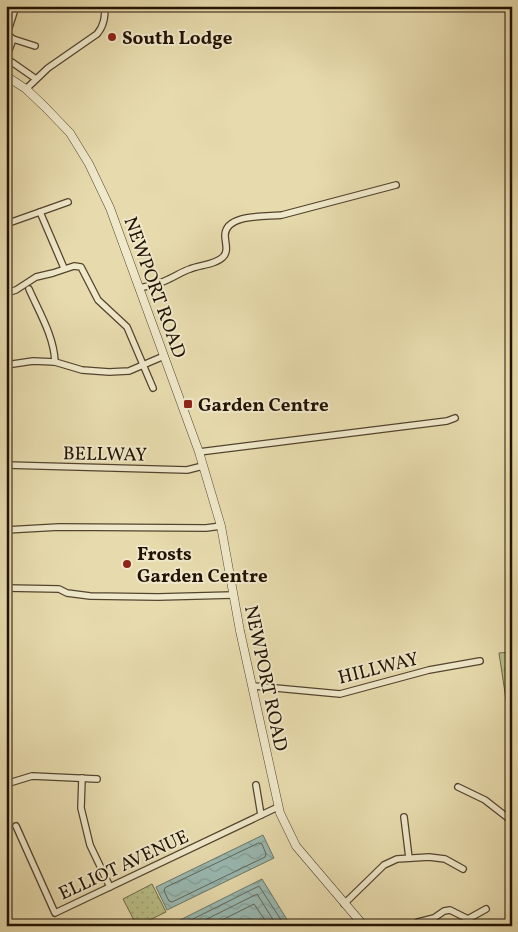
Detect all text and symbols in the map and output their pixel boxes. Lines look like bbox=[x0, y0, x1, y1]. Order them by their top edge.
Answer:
place label: South Lodge bbox=[122, 26, 233, 52]
marker: South Lodge bbox=[106, 31, 118, 43]
street label: NEWPORT ROAD bbox=[116, 213, 192, 362]
place label: Garden Centre bbox=[198, 393, 329, 419]
marker: Garden Centre bbox=[182, 398, 194, 410]
street label: BELLWAY bbox=[63, 441, 147, 469]
place label: Frosts Garden Centre bbox=[137, 542, 268, 590]
marker: Frosts Garden Centre bbox=[121, 558, 133, 570]
street label: NEWPORT ROAD bbox=[237, 603, 293, 754]
street label: HILLWAY bbox=[335, 646, 422, 691]
street label: ELLIOT AVENUE bbox=[55, 824, 193, 907]

